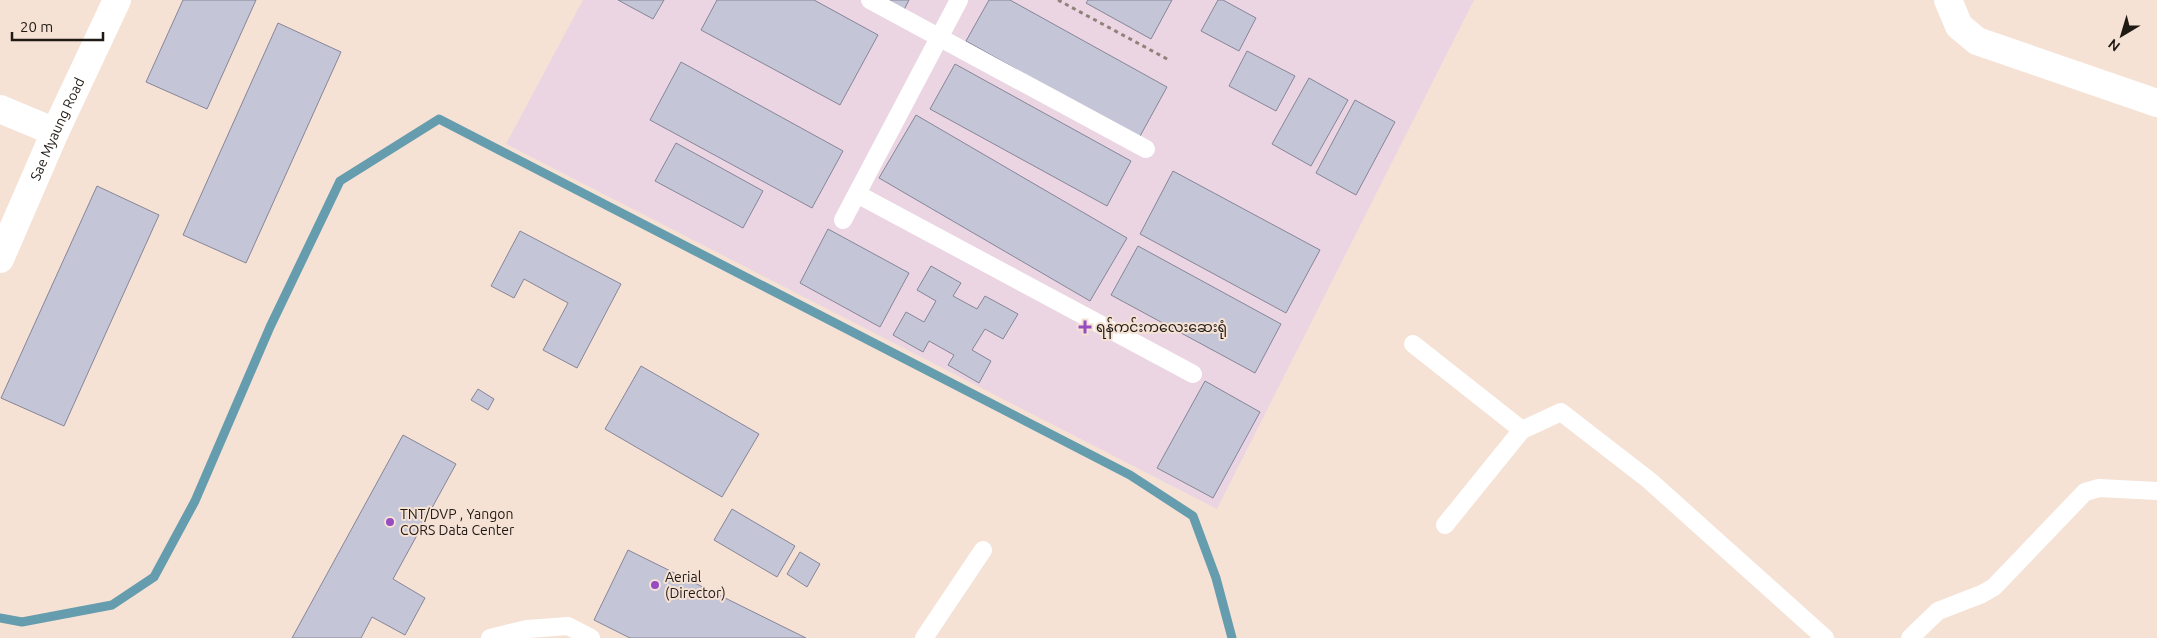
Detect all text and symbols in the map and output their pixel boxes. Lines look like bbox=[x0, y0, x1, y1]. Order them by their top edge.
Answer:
scale bar bbox=[12, 10, 104, 42]
north arrow bbox=[2097, 10, 2147, 60]
text: 20 m bbox=[20, 18, 53, 35]
text: N bbox=[2105, 36, 2123, 55]
street label: Sae Myaung Road bbox=[27, 75, 87, 183]
place label: ရန်ကင်းကလေးဆေးရုံ bbox=[1096, 317, 1227, 339]
marker: ရန်ကင်းကလေးဆေးရုံ bbox=[1078, 320, 1092, 334]
place label: TNT/DVP , Yangon CORS Data Center bbox=[400, 506, 515, 538]
marker: TNT/DVP , Yangon CORS Data Center bbox=[384, 516, 396, 528]
place label: Aerial (Director) bbox=[665, 569, 726, 601]
marker: Aerial (Director) bbox=[649, 579, 661, 591]

